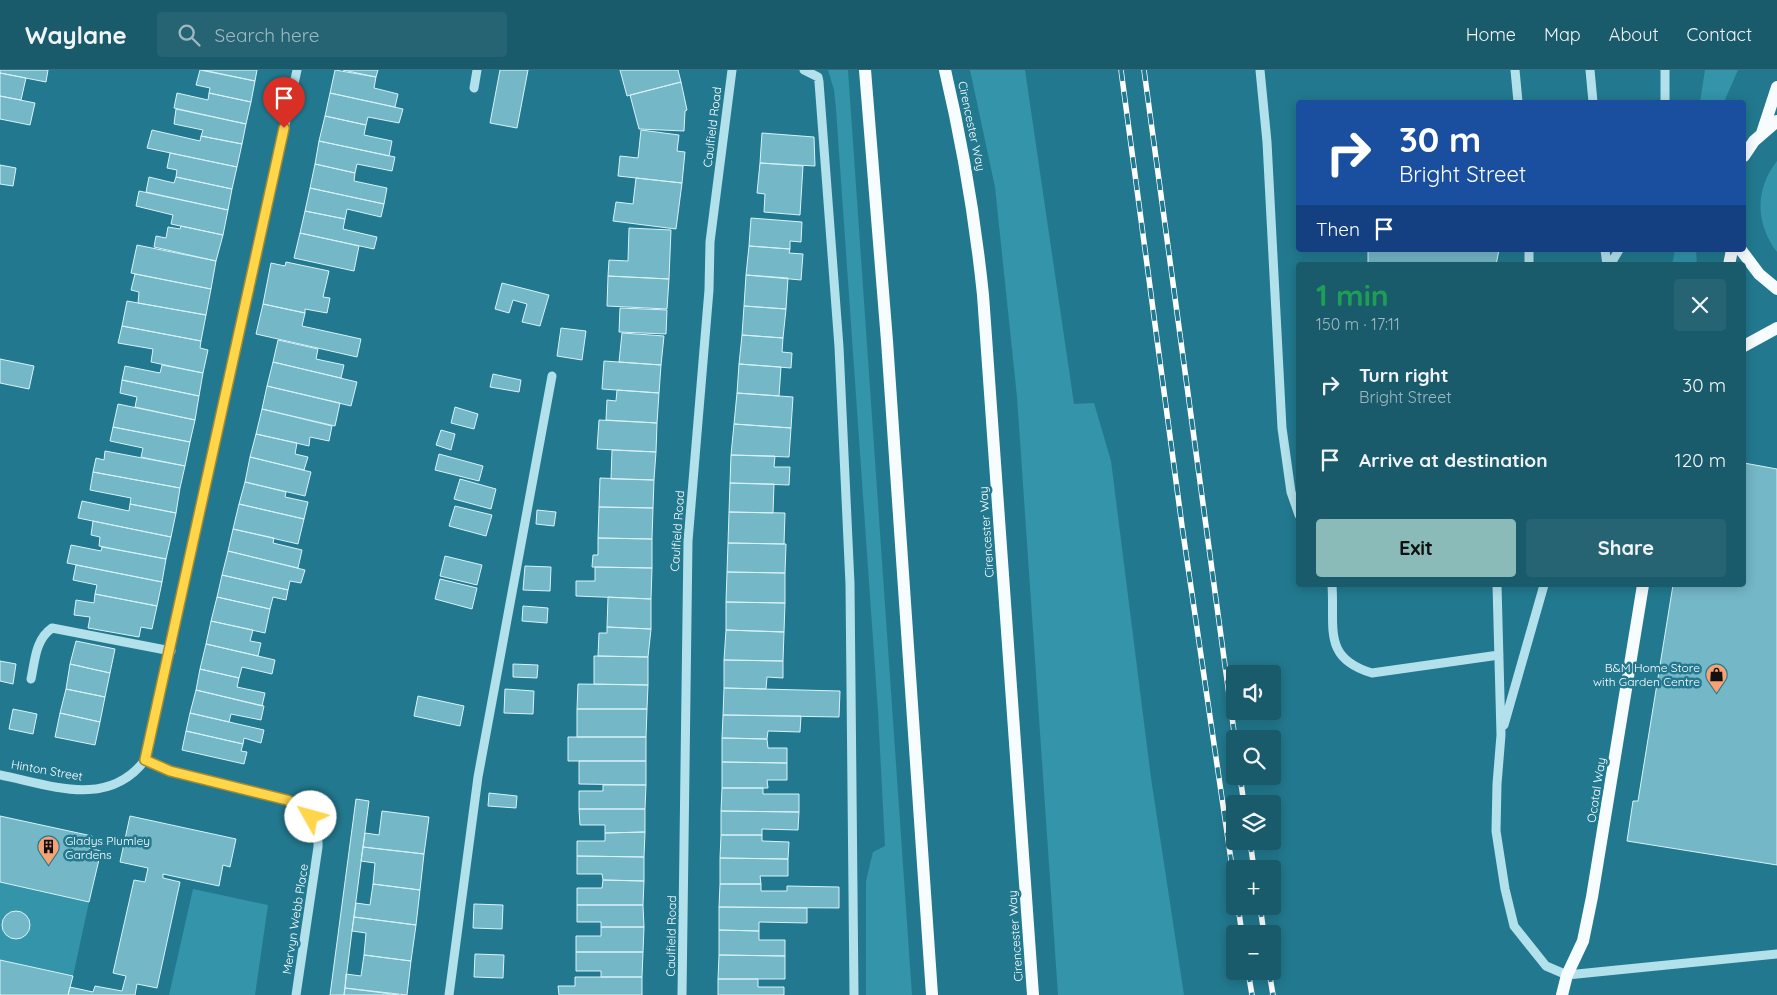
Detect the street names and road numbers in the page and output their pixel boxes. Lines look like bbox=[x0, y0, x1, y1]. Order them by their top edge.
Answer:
street label: Cirencester Way bbox=[955, 80, 989, 172]
street label: Caulfield Road bbox=[700, 86, 724, 168]
street label: Cirencester Way bbox=[975, 486, 997, 578]
street label: Caulfield Road bbox=[667, 490, 687, 572]
street label: Hinton Street bbox=[10, 756, 84, 784]
street label: Ocotal Way bbox=[1583, 756, 1609, 824]
street label: Mervyn Webb Place bbox=[279, 863, 311, 975]
street label: Cirencester Way bbox=[1004, 890, 1026, 982]
street label: Caulfield Road bbox=[663, 895, 679, 977]

